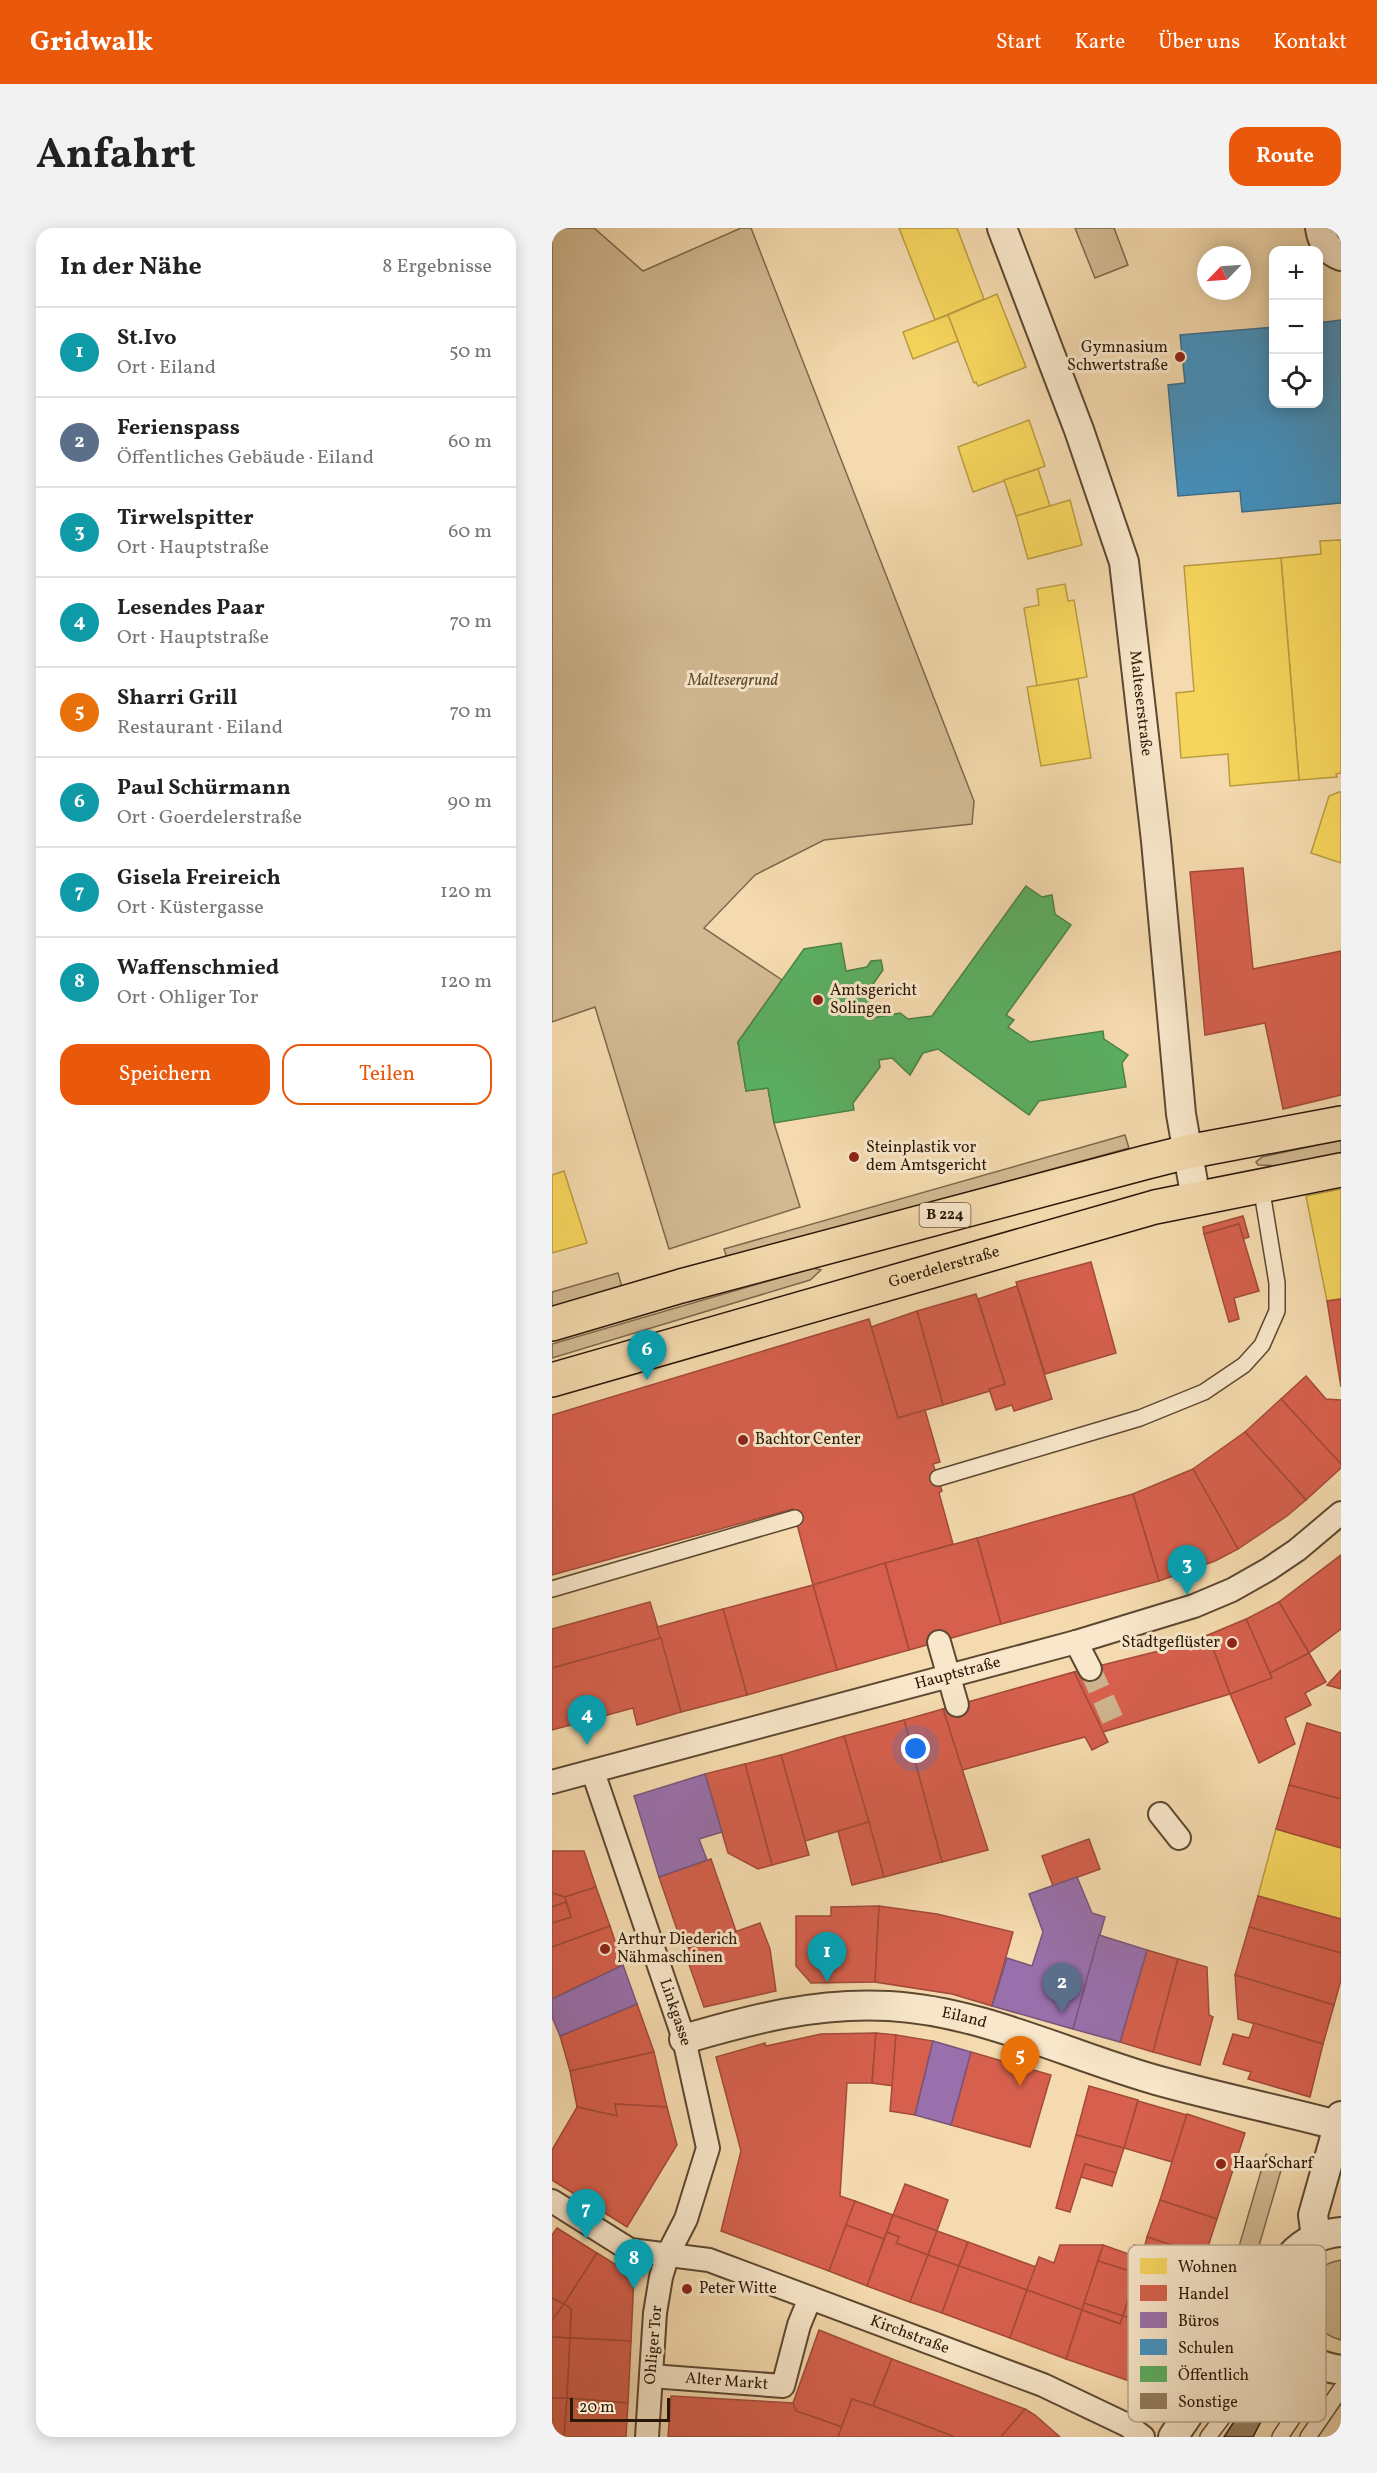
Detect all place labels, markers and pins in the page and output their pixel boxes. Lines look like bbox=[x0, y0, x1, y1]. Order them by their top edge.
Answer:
place label: Gymnasium Schwertstraße bbox=[1067, 337, 1168, 377]
marker: Gymnasium Schwertstraße bbox=[1173, 350, 1187, 364]
place label: Amtsgericht Solingen bbox=[830, 980, 917, 1020]
marker: Amtsgericht Solingen bbox=[811, 993, 825, 1007]
place label: Steinplastik vor dem Amtsgericht bbox=[866, 1137, 987, 1177]
marker: Steinplastik vor dem Amtsgericht bbox=[847, 1150, 861, 1164]
pin: 6 bbox=[628, 1330, 667, 1380]
place label: Bachtor Center bbox=[755, 1429, 861, 1451]
marker: Bachtor Center bbox=[736, 1433, 750, 1447]
pin: 3 bbox=[1168, 1546, 1206, 1595]
place label: Stadtgeflüster bbox=[1122, 1632, 1220, 1654]
marker: Stadtgeflüster bbox=[1225, 1636, 1239, 1650]
pin: 4 bbox=[567, 1696, 606, 1745]
place label: Arthur Diederich Nähmaschinen bbox=[617, 1929, 738, 1969]
pin: 1 bbox=[808, 1932, 846, 1982]
marker: Arthur Diederich Nähmaschinen bbox=[598, 1942, 612, 1956]
pin: 2 bbox=[1042, 1964, 1082, 2013]
pin: 5 bbox=[1000, 2036, 1040, 2086]
place label: HaarScharf bbox=[1233, 2153, 1314, 2175]
marker: HaarScharf bbox=[1214, 2157, 1228, 2171]
pin: 7 bbox=[567, 2190, 606, 2239]
pin: 8 bbox=[614, 2240, 653, 2289]
place label: Peter Witte bbox=[699, 2278, 777, 2300]
marker: Peter Witte bbox=[680, 2282, 694, 2296]

